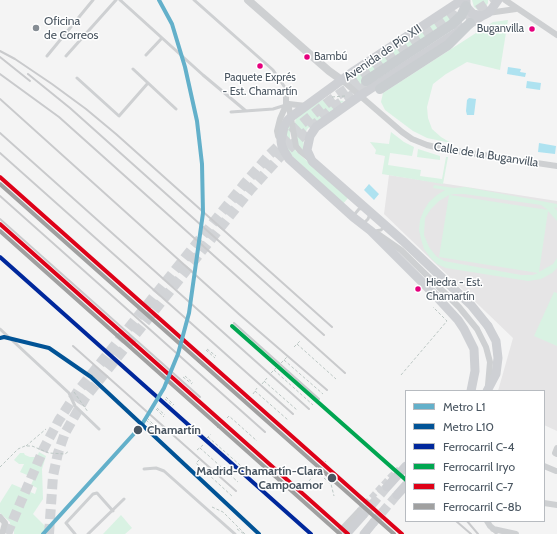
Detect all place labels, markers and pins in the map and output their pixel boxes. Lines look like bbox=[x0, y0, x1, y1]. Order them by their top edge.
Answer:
place label: Oficina de Correos bbox=[44, 14, 98, 42]
place label: Buganvilla bbox=[477, 22, 524, 36]
marker: Oficina de Correos bbox=[31, 23, 41, 33]
marker: Buganvilla bbox=[527, 24, 537, 34]
place label: Bambú bbox=[314, 50, 347, 64]
marker: Bambú bbox=[302, 52, 312, 62]
marker: Paquete Exprés - Est. Chamartín bbox=[255, 61, 265, 71]
place label: Paquete Exprés - Est. Chamartín bbox=[223, 71, 297, 97]
place label: Hiedra - Est. Chamartín bbox=[426, 276, 483, 302]
marker: Hiedra - Est. Chamartín bbox=[413, 284, 423, 294]
place label: Chamartín bbox=[147, 423, 201, 437]
marker: Chamartín bbox=[132, 424, 144, 436]
place label: Madrid-Chamartín-Clara Campoamor bbox=[196, 464, 323, 492]
marker: Madrid-Chamartín-Clara Campoamor bbox=[326, 472, 338, 484]

